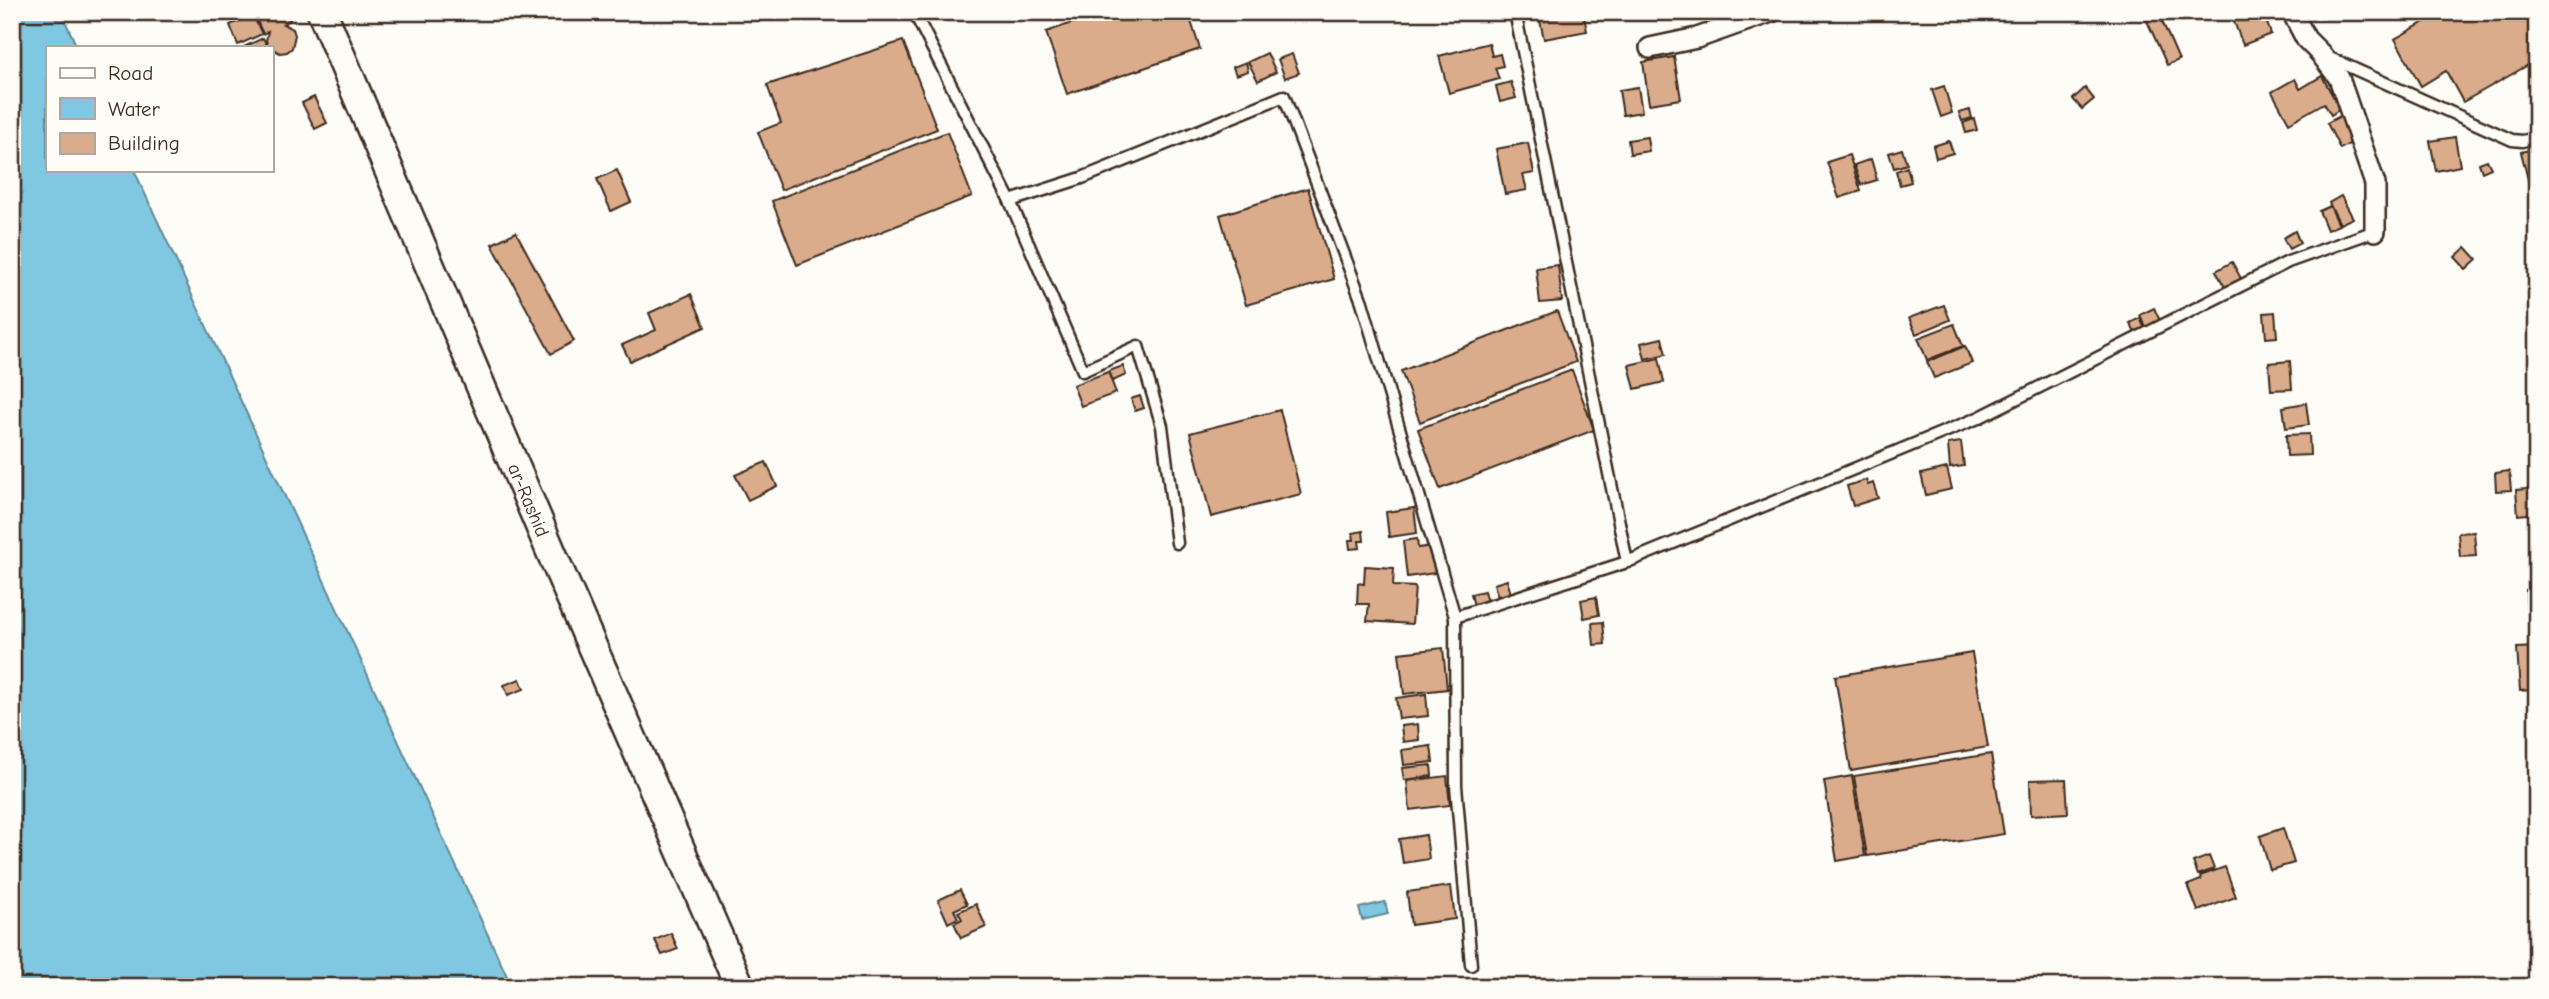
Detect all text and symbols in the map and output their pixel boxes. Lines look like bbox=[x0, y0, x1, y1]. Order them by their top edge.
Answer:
legend bbox=[46, 46, 273, 172]
text: Road bbox=[108, 61, 153, 85]
text: Water bbox=[108, 97, 161, 121]
text: Building bbox=[108, 131, 180, 155]
street label: ar-Rashid bbox=[503, 460, 553, 540]

